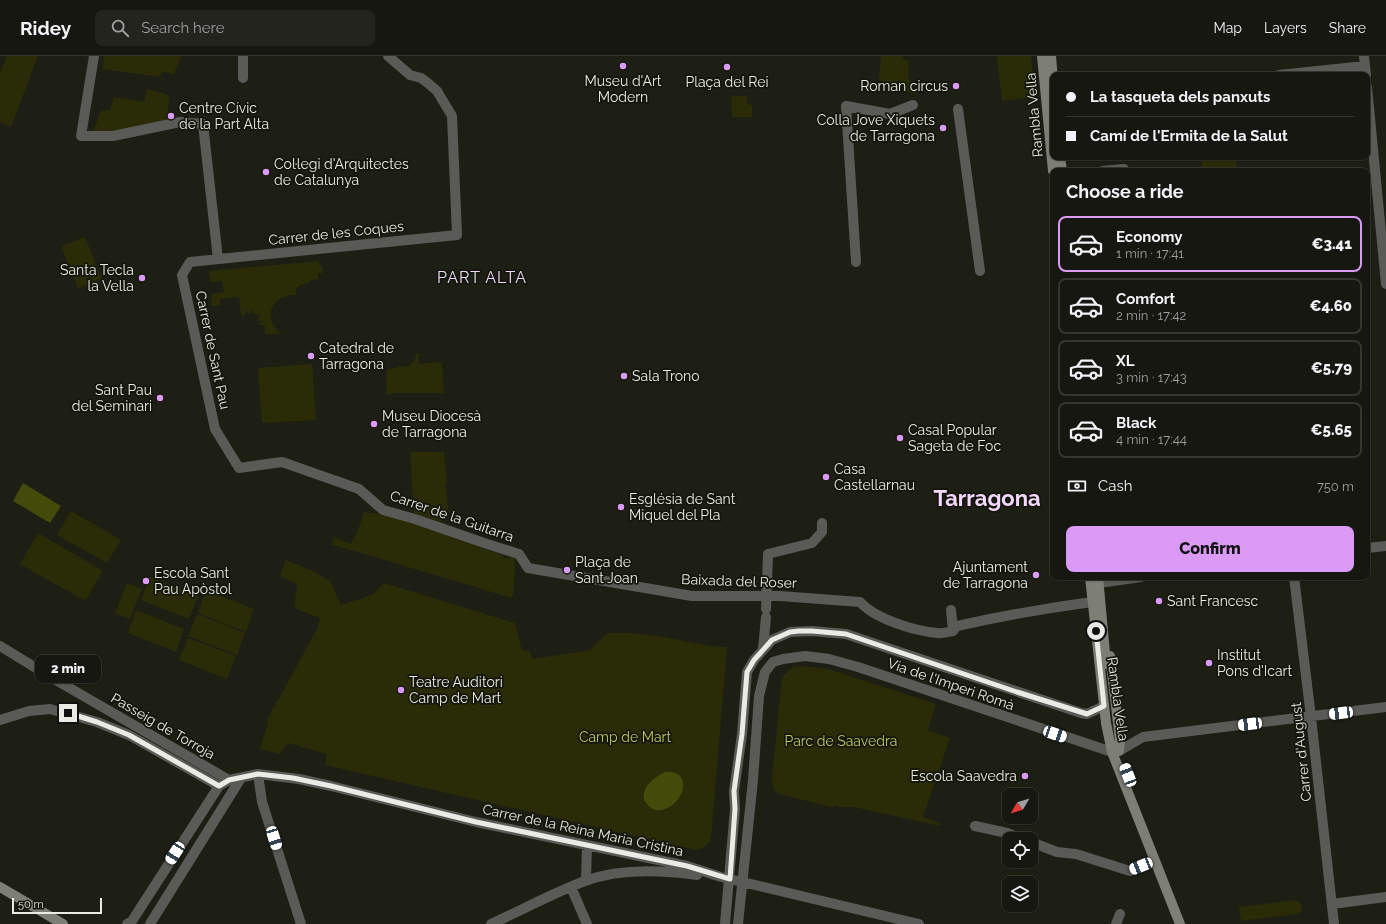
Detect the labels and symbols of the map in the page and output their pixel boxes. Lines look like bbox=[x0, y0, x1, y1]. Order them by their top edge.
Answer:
marker: Museu d'Art Modern bbox=[618, 61, 628, 71]
marker: Plaça del Rei bbox=[722, 62, 732, 72]
street label: Rambla Vella bbox=[1022, 72, 1046, 158]
place label: Museu d'Art Modern bbox=[584, 73, 662, 105]
place label: Plaça del Rei bbox=[685, 74, 769, 90]
place label: Roman circus bbox=[860, 78, 948, 94]
marker: Roman circus bbox=[951, 81, 961, 91]
place label: Centre Cívic de la Part Alta bbox=[179, 100, 269, 132]
marker: Centre Cívic de la Part Alta bbox=[166, 111, 176, 121]
place label: Colla Jove Xiquets de Tarragona bbox=[817, 112, 935, 144]
marker: Colla Jove Xiquets de Tarragona bbox=[938, 123, 948, 133]
place label: Col·legi d'Arquitectes de Catalunya bbox=[274, 156, 409, 188]
marker: Col·legi d'Arquitectes de Catalunya bbox=[261, 167, 271, 177]
street label: Carrer de les Coques bbox=[268, 218, 405, 248]
place label: Santa Tecla la Vella bbox=[60, 262, 134, 294]
district label: PART ALTA bbox=[437, 268, 527, 287]
marker: Santa Tecla la Vella bbox=[137, 273, 147, 283]
street label: Carrer de Sant Pau bbox=[193, 289, 233, 411]
place label: Catedral de Tarragona bbox=[319, 340, 394, 372]
marker: Catedral de Tarragona bbox=[306, 351, 316, 361]
place label: Sala Trono bbox=[632, 368, 700, 384]
marker: Sala Trono bbox=[619, 371, 629, 381]
place label: Sant Pau del Seminari bbox=[72, 382, 152, 414]
marker: Sant Pau del Seminari bbox=[155, 393, 165, 403]
place label: Museu Diocesà de Tarragona bbox=[382, 408, 481, 440]
marker: Museu Diocesà de Tarragona bbox=[369, 419, 379, 429]
place label: Casal Popular Sageta de Foc bbox=[908, 422, 1001, 454]
marker: Casal Popular Sageta de Foc bbox=[895, 433, 905, 443]
place label: Casa Castellarnau bbox=[834, 461, 915, 493]
marker: Casa Castellarnau bbox=[821, 472, 831, 482]
district label: Tarragona bbox=[933, 485, 1041, 511]
street label: Carrer de la Guitarra bbox=[388, 487, 516, 545]
place label: Església de Sant Miquel del Pla bbox=[629, 491, 736, 523]
marker: Església de Sant Miquel del Pla bbox=[616, 502, 626, 512]
place label: Plaça de Sant Joan bbox=[575, 554, 638, 586]
place label: Ajuntament de Tarragona bbox=[943, 559, 1028, 591]
place label: Escola Sant Pau Apòstol bbox=[154, 565, 232, 597]
marker: Plaça de Sant Joan bbox=[562, 565, 572, 575]
marker: Ajuntament de Tarragona bbox=[1031, 570, 1041, 580]
street label: Baixada del Roser bbox=[681, 571, 797, 591]
marker: Escola Sant Pau Apòstol bbox=[141, 576, 151, 586]
place label: Sant Francesc bbox=[1167, 593, 1258, 609]
marker: Sant Francesc bbox=[1154, 596, 1164, 606]
route start bbox=[1087, 622, 1105, 640]
place label: Institut Pons d'Icart bbox=[1217, 647, 1292, 679]
callout: 2 min bbox=[35, 655, 101, 683]
street label: Via de l'Imperi Romà bbox=[885, 655, 1017, 713]
street label: Rambla Vella bbox=[1104, 656, 1132, 742]
marker: Institut Pons d'Icart bbox=[1204, 658, 1214, 668]
place label: Teatre Auditori Camp de Mart bbox=[409, 674, 503, 706]
marker: Teatre Auditori Camp de Mart bbox=[396, 685, 406, 695]
street label: Passeig de Torroja bbox=[108, 690, 218, 762]
street label: Carrer d'August bbox=[1288, 701, 1314, 802]
route end bbox=[59, 704, 77, 722]
car bbox=[1328, 706, 1354, 720]
car bbox=[1237, 717, 1263, 731]
car bbox=[1042, 724, 1068, 744]
park label: Camp de Mart bbox=[579, 729, 671, 745]
park label: Parc de Saavedra bbox=[785, 733, 897, 749]
car bbox=[1118, 762, 1138, 788]
place label: Escola Saavedra bbox=[911, 768, 1017, 784]
marker: Escola Saavedra bbox=[1020, 771, 1030, 781]
north arrow bbox=[1002, 788, 1038, 824]
street label: Carrer de la Reina Maria Cristina bbox=[481, 801, 685, 859]
car bbox=[265, 825, 283, 851]
car bbox=[163, 840, 187, 866]
car bbox=[1128, 856, 1154, 876]
scale bar bbox=[12, 896, 102, 915]

